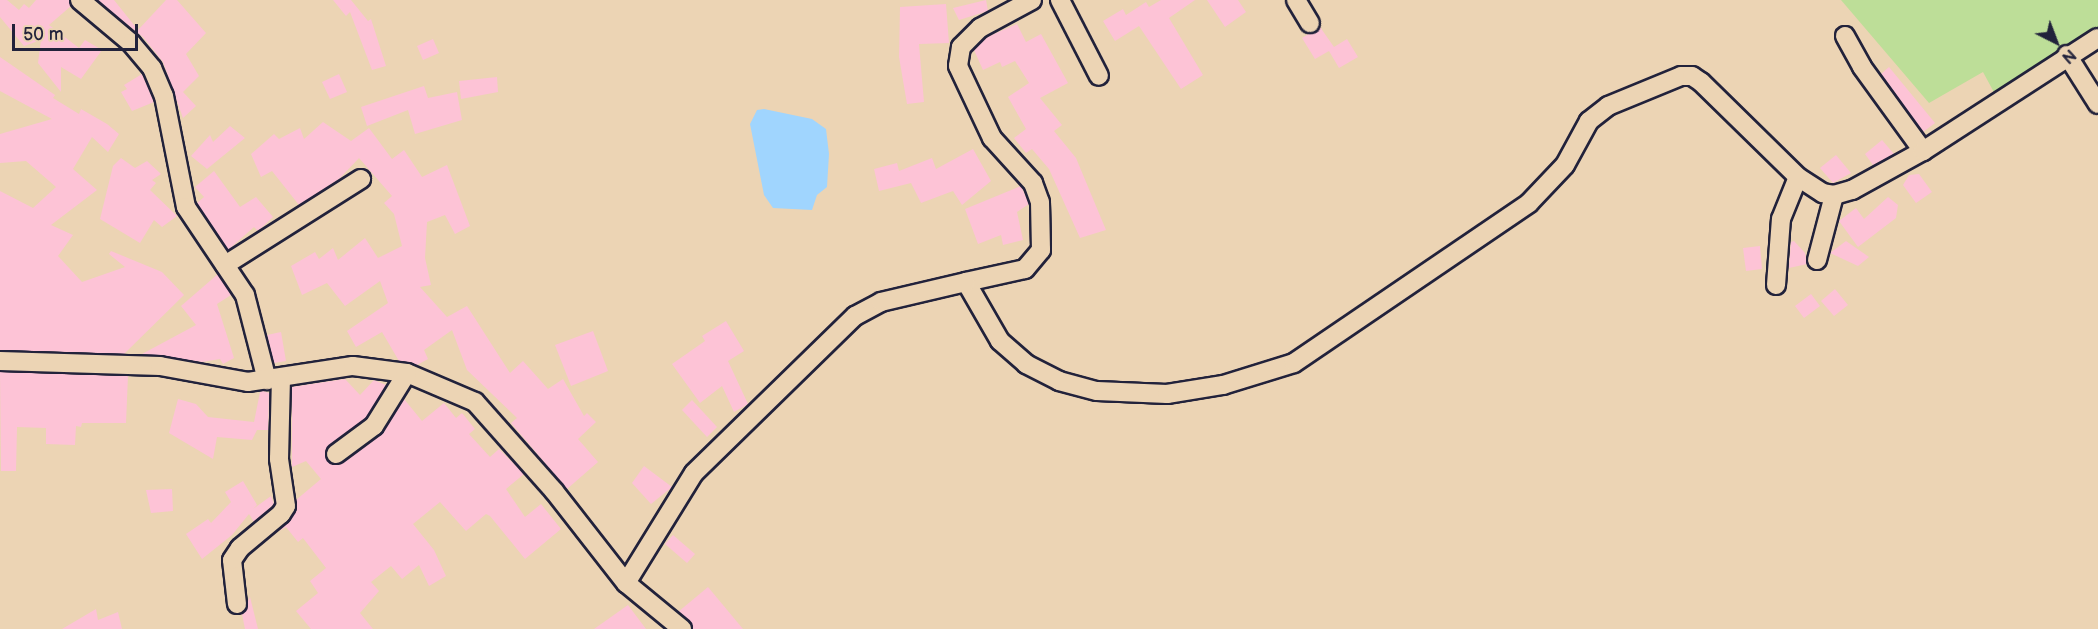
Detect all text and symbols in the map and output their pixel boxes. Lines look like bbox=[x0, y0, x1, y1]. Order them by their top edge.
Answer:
scale bar bbox=[15, 12, 141, 50]
north arrow bbox=[2026, 12, 2086, 72]
text: 50 m bbox=[23, 24, 64, 45]
text: N bbox=[2058, 45, 2079, 67]

